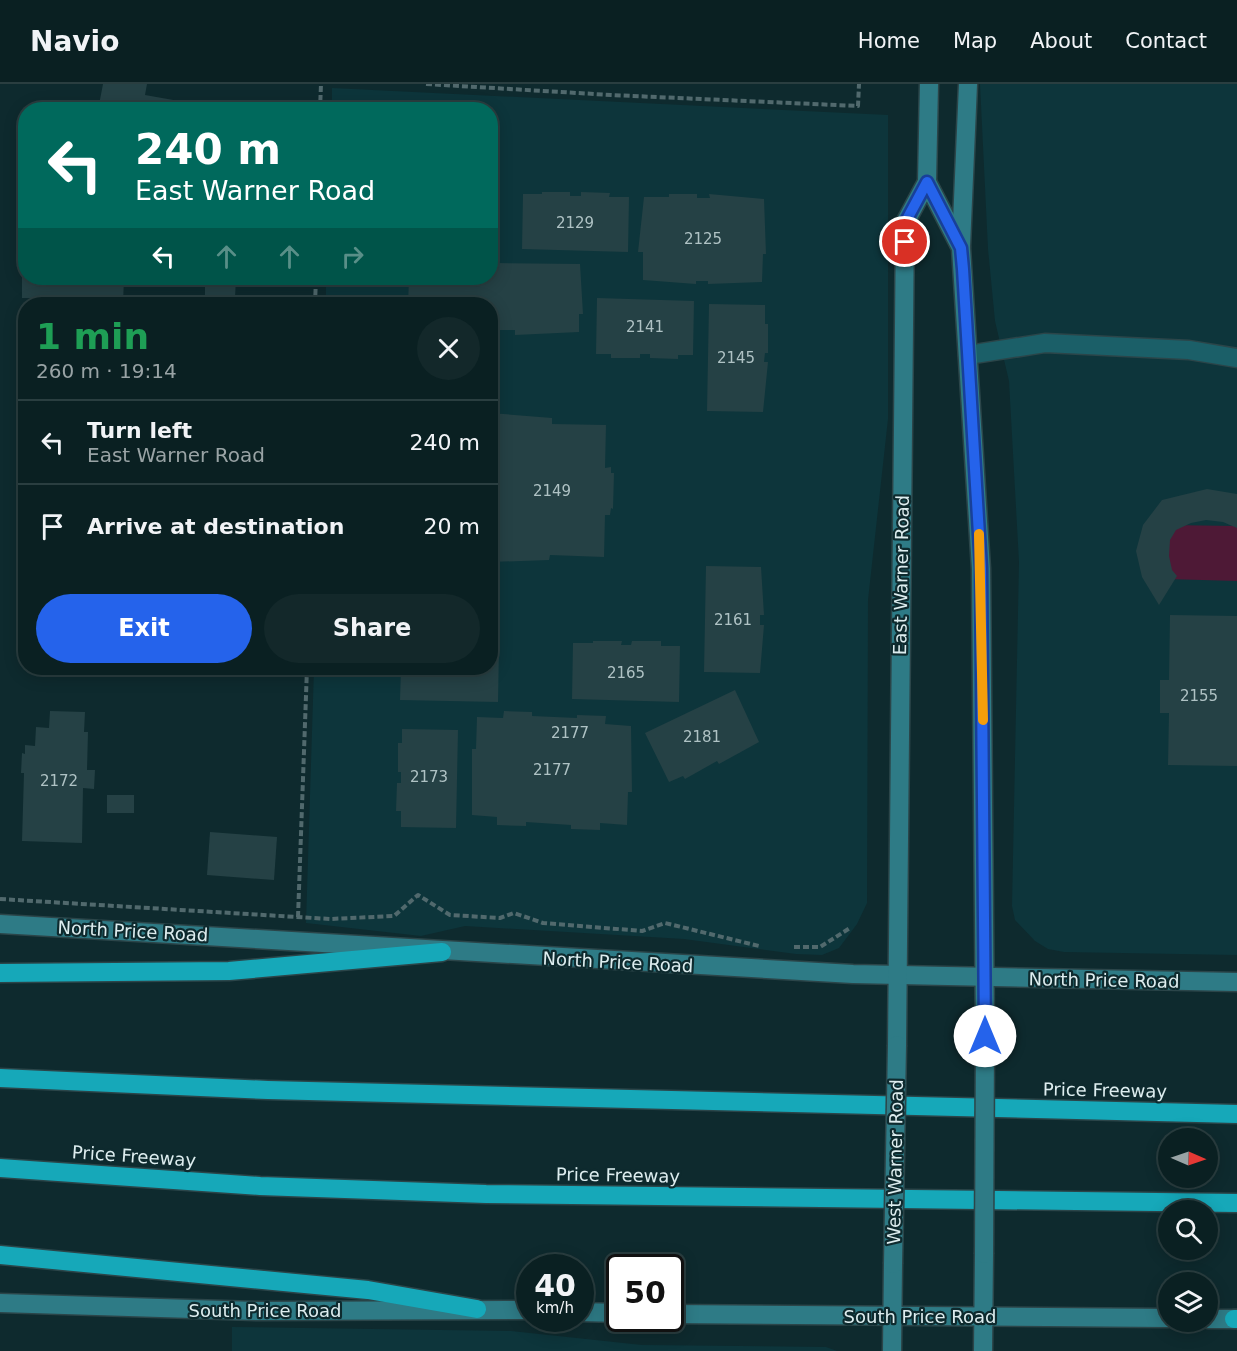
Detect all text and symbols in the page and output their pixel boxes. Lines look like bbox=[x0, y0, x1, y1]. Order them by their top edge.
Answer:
text: Navio bbox=[30, 25, 119, 58]
text: Home bbox=[858, 29, 920, 53]
text: Map bbox=[953, 29, 997, 53]
text: About bbox=[1030, 29, 1092, 53]
text: Contact bbox=[1125, 29, 1207, 53]
text: 240 m bbox=[135, 125, 281, 174]
icon: left bbox=[36, 126, 114, 204]
text: East Warner Road bbox=[135, 175, 375, 206]
house number: 2129 bbox=[556, 214, 594, 232]
pin bbox=[879, 216, 930, 267]
icon: arrive bbox=[888, 225, 921, 258]
house number: 2125 bbox=[684, 230, 722, 248]
icon: left bbox=[147, 240, 180, 273]
icon: ahead bbox=[210, 240, 243, 273]
icon: ahead bbox=[273, 240, 306, 273]
icon: right bbox=[336, 240, 369, 273]
text: 1 min bbox=[36, 316, 149, 357]
button: close bbox=[417, 317, 480, 380]
house number: 2141 bbox=[626, 318, 664, 336]
house number: 2145 bbox=[717, 349, 755, 367]
text: 260 m · 19:14 bbox=[36, 359, 177, 383]
text: Turn left bbox=[87, 418, 192, 443]
icon: left bbox=[36, 426, 69, 459]
text: 240 m bbox=[410, 430, 480, 455]
text: East Warner Road bbox=[87, 443, 265, 467]
house number: 2149 bbox=[533, 482, 571, 500]
street label: East Warner Road bbox=[889, 495, 913, 655]
icon: arrive bbox=[36, 510, 69, 543]
text: Arrive at destination bbox=[87, 514, 344, 539]
text: 20 m bbox=[424, 514, 480, 539]
button: Exit bbox=[36, 594, 252, 663]
button: Share bbox=[264, 594, 480, 663]
house number: 2161 bbox=[714, 611, 752, 629]
house number: 2165 bbox=[607, 664, 645, 682]
house number: 2155 bbox=[1180, 687, 1218, 705]
house number: 2177 bbox=[551, 724, 589, 742]
house number: 2181 bbox=[683, 728, 721, 746]
house number: 2177 bbox=[533, 761, 571, 779]
house number: 2173 bbox=[410, 768, 448, 786]
house number: 2172 bbox=[40, 772, 78, 790]
street label: North Price Road bbox=[57, 917, 209, 945]
street label: North Price Road bbox=[542, 948, 694, 976]
street label: North Price Road bbox=[1028, 968, 1180, 992]
position arrow bbox=[953, 1004, 1017, 1068]
street label: Price Freeway bbox=[1043, 1078, 1168, 1102]
street label: West Warner Road bbox=[883, 1079, 907, 1245]
north arrow bbox=[1158, 1128, 1218, 1188]
map controls bbox=[1158, 1128, 1218, 1332]
street label: Price Freeway bbox=[71, 1141, 197, 1171]
street label: Price Freeway bbox=[556, 1163, 681, 1187]
button: search bbox=[1158, 1200, 1218, 1260]
speed limit sign: 50 bbox=[606, 1254, 684, 1332]
text: 40 bbox=[534, 1268, 576, 1303]
button: layers bbox=[1158, 1272, 1218, 1332]
text: km/h bbox=[536, 1299, 574, 1317]
street label: South Price Road bbox=[189, 1300, 341, 1321]
street label: South Price Road bbox=[844, 1306, 996, 1327]

